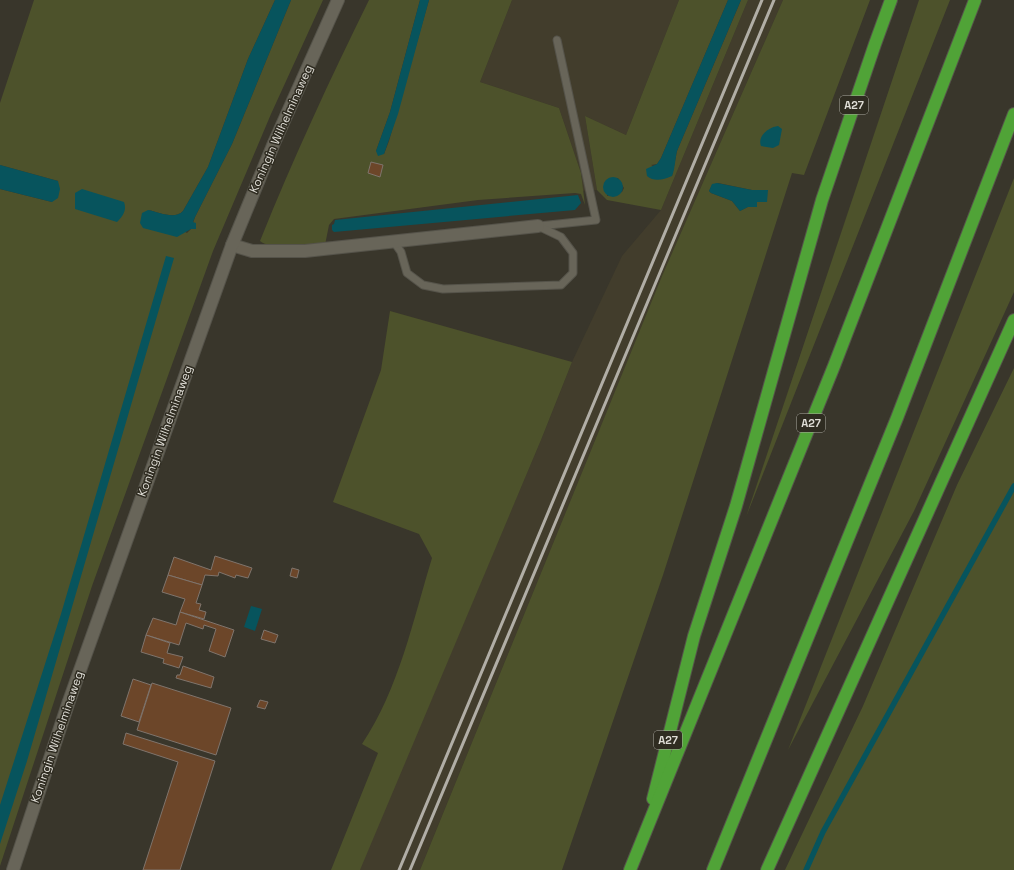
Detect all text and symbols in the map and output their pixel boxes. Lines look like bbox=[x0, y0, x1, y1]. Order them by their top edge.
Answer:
street label: Koningin Wilhelminaweg bbox=[245, 62, 317, 196]
road number: A27 bbox=[840, 96, 868, 114]
street label: Koningin Wilhelminaweg bbox=[134, 363, 196, 499]
road number: A27 bbox=[797, 414, 825, 432]
street label: Koningin Wilhelminaweg bbox=[27, 669, 87, 805]
road number: A27 bbox=[654, 731, 682, 749]

